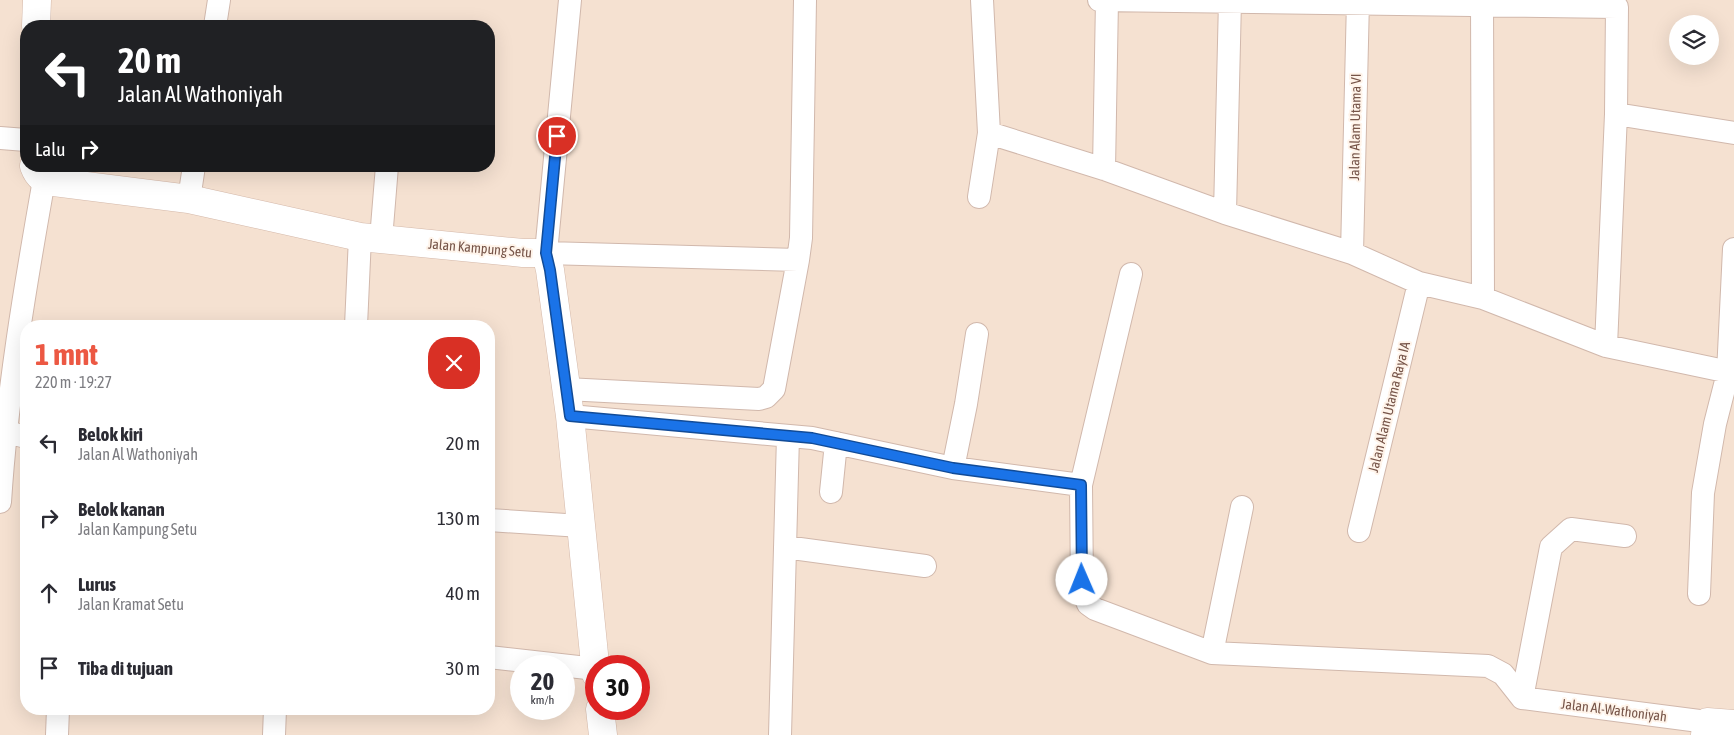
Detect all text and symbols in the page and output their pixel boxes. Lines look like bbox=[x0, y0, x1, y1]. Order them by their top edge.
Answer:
map controls bbox=[1669, 15, 1719, 65]
button: layers bbox=[1669, 15, 1719, 65]
icon: left bbox=[35, 40, 100, 105]
text: 20 m bbox=[118, 40, 181, 80]
street label: Jalan Alam Utama VI bbox=[1346, 73, 1364, 181]
text: Jalan Al Wathoniyah bbox=[118, 81, 283, 107]
pin bbox=[536, 115, 578, 157]
icon: arrive bbox=[543, 122, 571, 150]
icon: right bbox=[75, 135, 103, 163]
text: Lalu bbox=[35, 138, 65, 160]
street label: Jalan Kampung Setu bbox=[427, 235, 533, 261]
text: 1 mnt bbox=[35, 337, 98, 371]
button: close bbox=[428, 337, 480, 389]
street label: Jalan Alam Utama Raya IA bbox=[1365, 340, 1413, 474]
text: 220 m · 19:27 bbox=[35, 373, 112, 391]
text: Belok kiri bbox=[78, 423, 143, 445]
icon: left bbox=[35, 429, 63, 457]
text: 20 m bbox=[446, 432, 480, 454]
text: Jalan Al Wathoniyah bbox=[78, 445, 198, 463]
text: Belok kanan bbox=[78, 498, 165, 520]
icon: right bbox=[35, 504, 63, 532]
text: 130 m bbox=[437, 507, 480, 529]
text: Jalan Kampung Setu bbox=[78, 520, 197, 538]
position arrow bbox=[1055, 553, 1107, 605]
text: Lurus bbox=[78, 573, 116, 595]
icon: ahead bbox=[35, 579, 63, 607]
text: 40 m bbox=[446, 582, 480, 604]
text: Jalan Kramat Setu bbox=[78, 595, 184, 613]
icon: arrive bbox=[35, 654, 63, 682]
speed limit sign: 30 bbox=[585, 655, 650, 720]
text: Tiba di tujuan bbox=[78, 657, 173, 679]
text: 30 m bbox=[446, 657, 480, 679]
text: 20 bbox=[531, 667, 554, 695]
text: km/h bbox=[531, 693, 554, 707]
street label: Jalan Al-Wathoniyah bbox=[1560, 696, 1668, 724]

